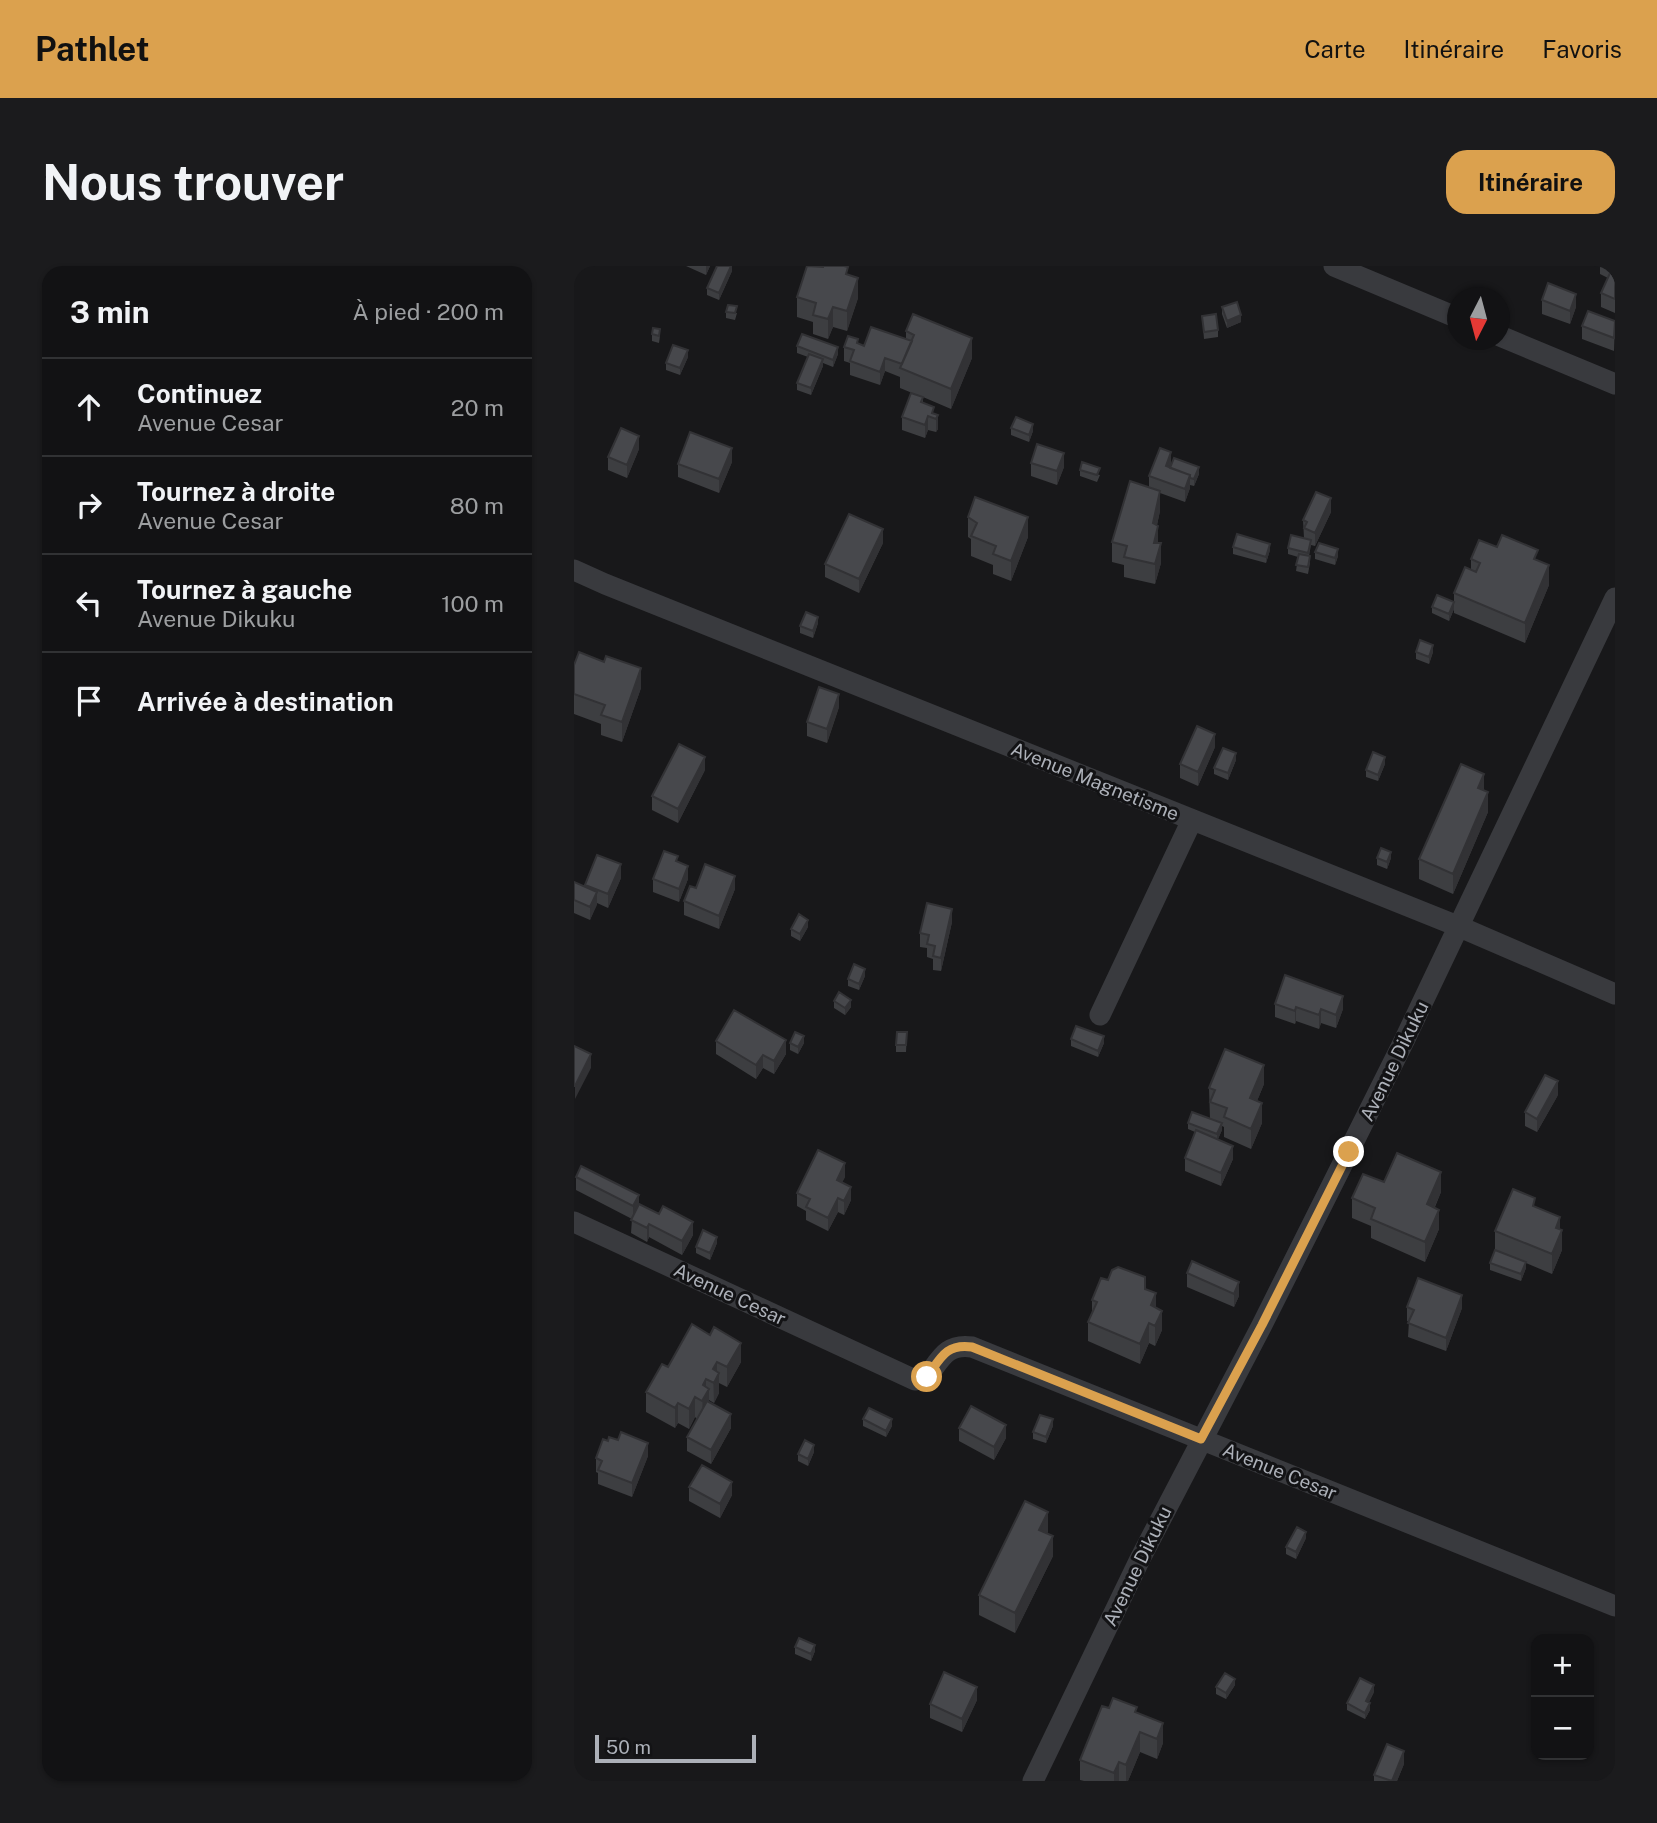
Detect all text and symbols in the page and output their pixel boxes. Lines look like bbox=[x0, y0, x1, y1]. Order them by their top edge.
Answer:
text: Pathlet bbox=[35, 30, 150, 68]
text: Carte bbox=[1304, 35, 1366, 63]
text: Itinéraire bbox=[1404, 35, 1504, 63]
text: Favoris bbox=[1542, 35, 1622, 63]
button: Itinéraire bbox=[1446, 150, 1615, 214]
text: Nous trouver bbox=[42, 153, 344, 211]
north arrow bbox=[1447, 287, 1510, 350]
text: 3 min bbox=[70, 294, 149, 330]
text: À pied · 200 m bbox=[352, 298, 504, 325]
text: Continuez bbox=[137, 378, 262, 409]
icon: ahead bbox=[70, 388, 108, 426]
text: 20 m bbox=[451, 394, 504, 421]
text: Avenue Cesar bbox=[137, 409, 284, 436]
text: Tournez à droite bbox=[137, 476, 335, 507]
icon: right bbox=[70, 486, 108, 524]
text: 80 m bbox=[450, 492, 504, 519]
text: Avenue Cesar bbox=[137, 507, 284, 534]
text: Tournez à gauche bbox=[137, 574, 352, 605]
icon: left bbox=[70, 584, 108, 622]
text: 100 m bbox=[441, 590, 504, 617]
text: Avenue Dikuku bbox=[137, 605, 295, 632]
icon: arrive bbox=[70, 682, 108, 720]
text: Arrivée à destination bbox=[137, 686, 394, 717]
street label: Avenue Magnetisme bbox=[1008, 737, 1182, 825]
street label: Avenue Dikuku bbox=[1355, 997, 1433, 1125]
route end bbox=[1333, 1136, 1364, 1167]
street label: Avenue Cesar bbox=[670, 1258, 790, 1330]
route start bbox=[911, 1361, 942, 1392]
street label: Avenue Cesar bbox=[1220, 1438, 1340, 1504]
street label: Avenue Dikuku bbox=[1098, 1502, 1176, 1630]
map controls bbox=[1531, 1634, 1594, 1760]
button: + bbox=[1531, 1634, 1594, 1697]
button: − bbox=[1531, 1697, 1594, 1760]
scale bar bbox=[595, 1732, 756, 1764]
text: 50 m bbox=[606, 1736, 651, 1758]

